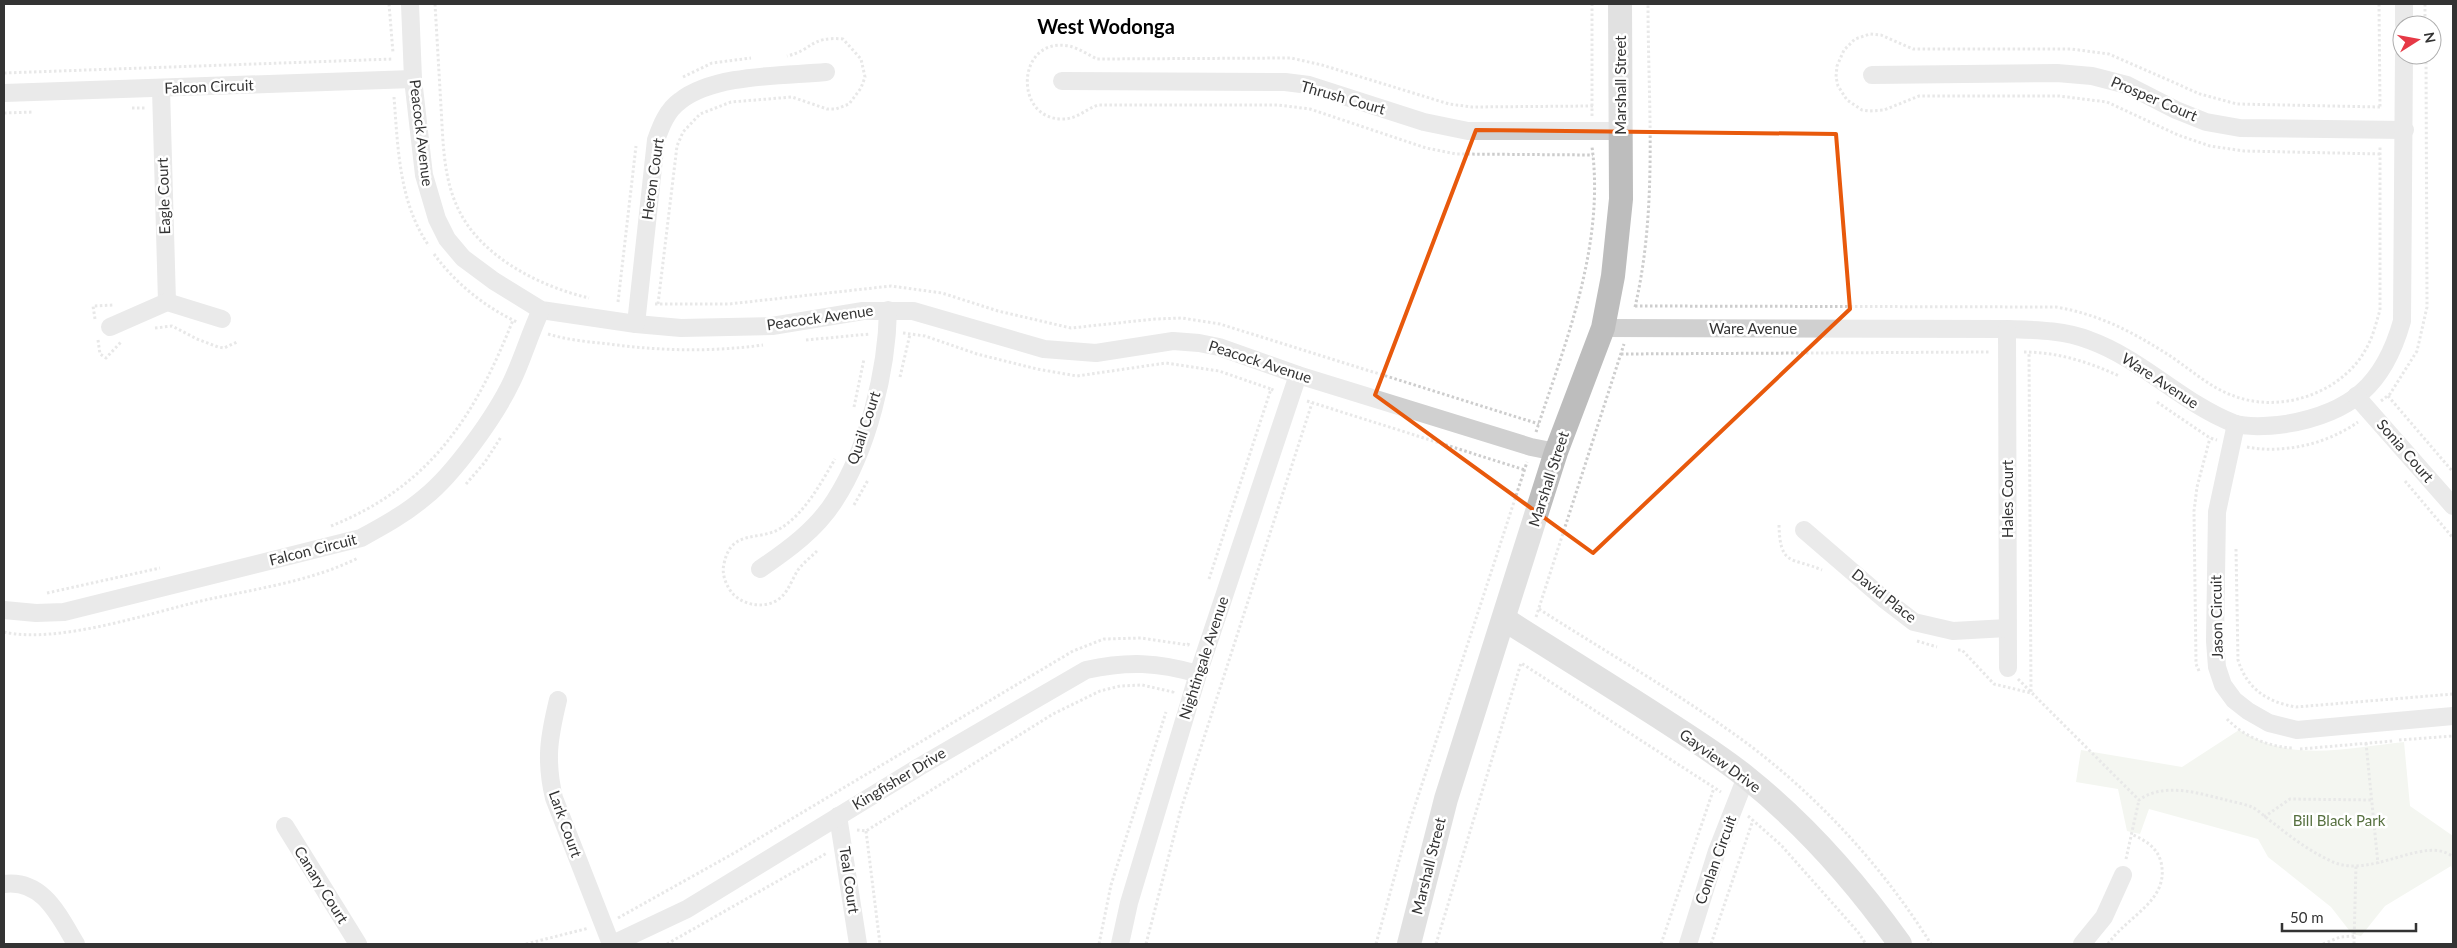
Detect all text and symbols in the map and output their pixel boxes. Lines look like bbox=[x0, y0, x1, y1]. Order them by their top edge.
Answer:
district label: West Wodonga bbox=[1037, 14, 1175, 38]
north arrow bbox=[2392, 15, 2442, 65]
text: N bbox=[2421, 31, 2440, 44]
street label: Marshall Street bbox=[1611, 35, 1629, 135]
street label: Prosper Court bbox=[2109, 72, 2201, 125]
street label: Falcon Circuit bbox=[164, 75, 255, 97]
street label: Thrush Court bbox=[1299, 76, 1388, 118]
street label: Peacock Avenue bbox=[407, 79, 437, 187]
street label: Heron Court bbox=[637, 136, 667, 221]
street label: Eagle Court bbox=[153, 157, 173, 235]
street label: Peacock Avenue bbox=[765, 301, 874, 333]
street label: Ware Avenue bbox=[1709, 319, 1797, 337]
street label: Peacock Avenue bbox=[1207, 336, 1314, 386]
street label: Ware Avenue bbox=[2119, 349, 2202, 412]
street label: Quail Court bbox=[843, 388, 884, 467]
street label: Sonia Court bbox=[2374, 415, 2438, 486]
street label: Marshall Street bbox=[1524, 428, 1572, 529]
street label: Hales Court bbox=[1998, 459, 2016, 538]
street label: Falcon Circuit bbox=[267, 529, 359, 569]
street label: David Place bbox=[1849, 564, 1921, 626]
street label: Jason Circuit bbox=[2206, 574, 2226, 659]
street label: Nightingale Avenue bbox=[1175, 594, 1231, 721]
street label: Gayview Drive bbox=[1676, 725, 1765, 796]
street label: Kingfisher Drive bbox=[848, 743, 949, 813]
street label: Lark Court bbox=[546, 788, 587, 860]
park label: Bill Black Park bbox=[2293, 811, 2386, 829]
street label: Conlan Circuit bbox=[1691, 812, 1740, 907]
street label: Marshall Street bbox=[1407, 815, 1449, 916]
street label: Canary Court bbox=[291, 843, 353, 927]
street label: Teal Court bbox=[836, 845, 864, 915]
scale bar bbox=[2282, 900, 2416, 932]
text: 50 m bbox=[2290, 908, 2324, 926]

